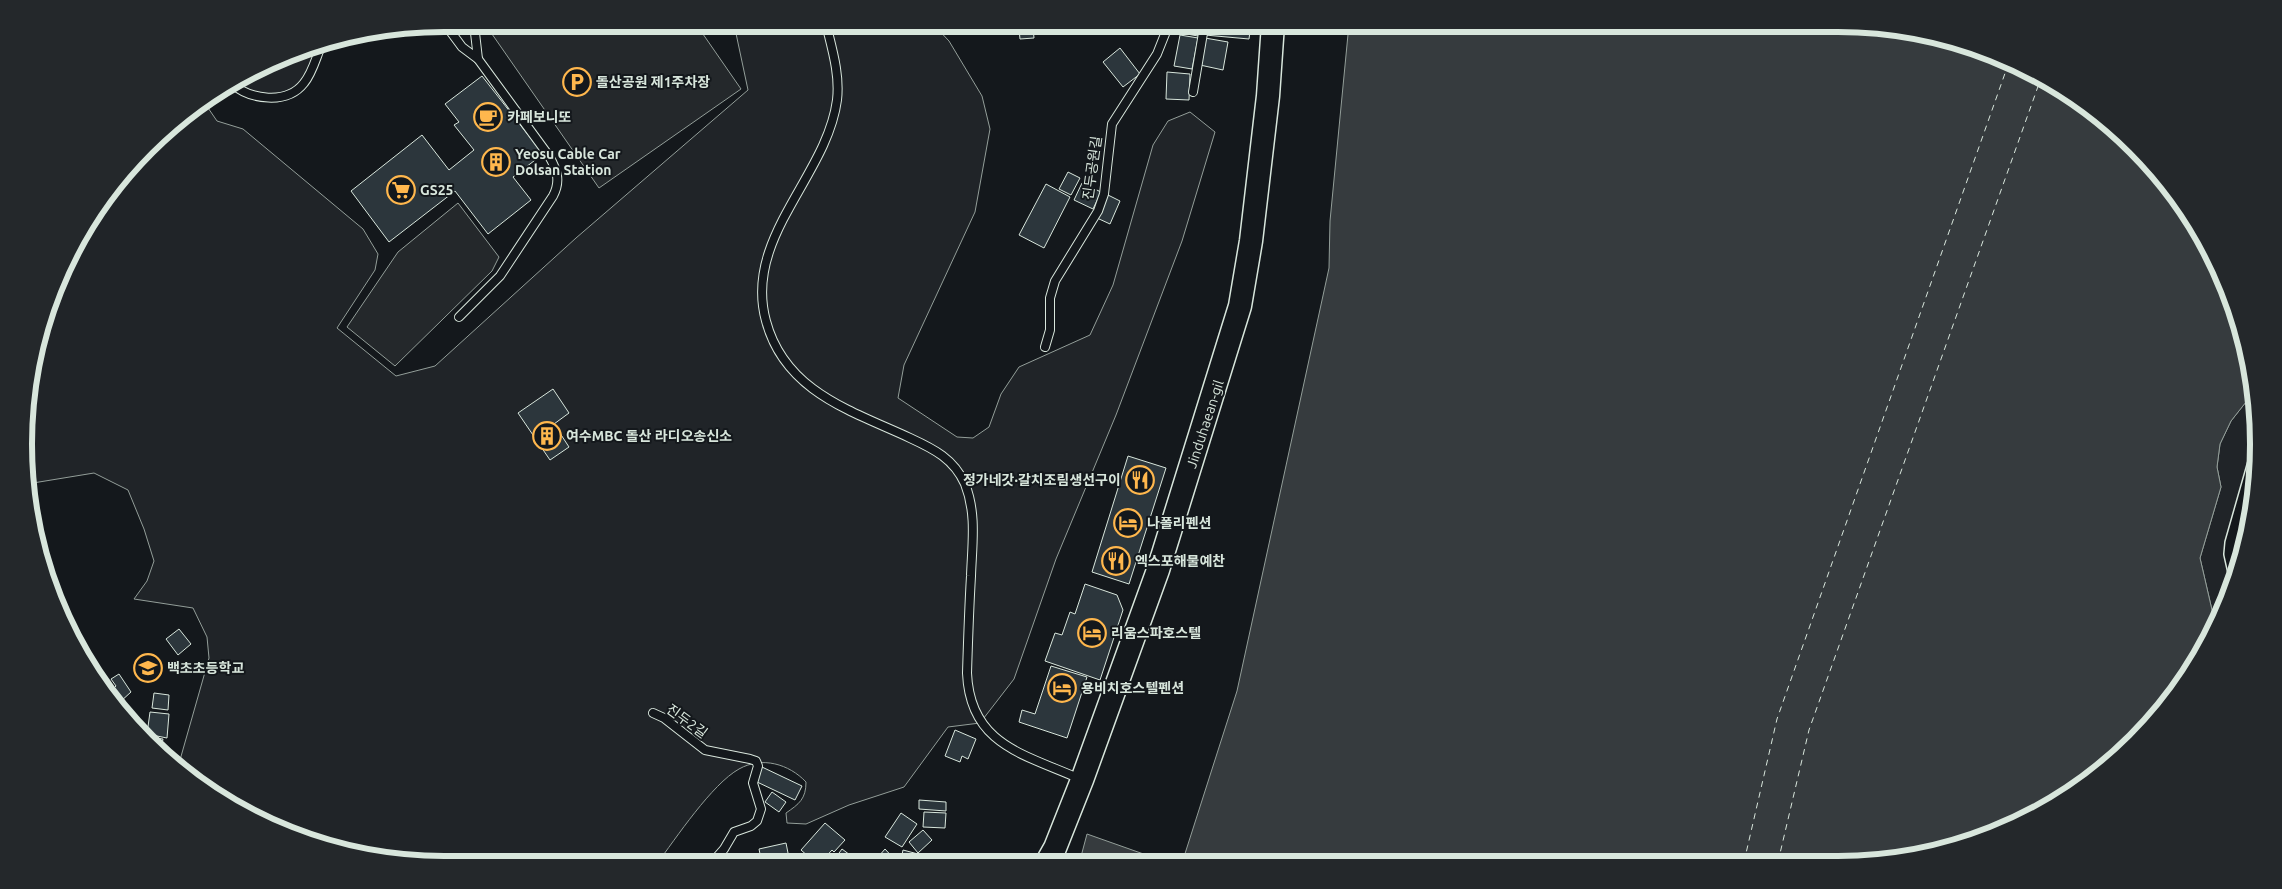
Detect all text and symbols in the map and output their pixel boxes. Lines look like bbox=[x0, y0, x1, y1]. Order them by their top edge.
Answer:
parking icon: 돌산공원 제1주차장 bbox=[562, 67, 592, 97]
place label: 돌산공원 제1주차장 bbox=[596, 74, 710, 90]
cafe icon: 카페보니또 bbox=[473, 102, 503, 132]
place label: 카페보니또 bbox=[507, 109, 572, 125]
street label: 진두공원길 bbox=[1080, 135, 1104, 201]
place label: Yeosu Cable Car Dolsan Station bbox=[515, 146, 621, 178]
building icon: Yeosu Cable Car Dolsan Station bbox=[481, 147, 511, 177]
supermarket icon: GS25 bbox=[386, 175, 416, 205]
place label: GS25 bbox=[420, 182, 454, 198]
street label: Jinduhaean-gil bbox=[1183, 378, 1227, 470]
building icon: 여수MBC 돌산 라디오송신소 bbox=[532, 421, 562, 451]
place label: 여수MBC 돌산 라디오송신소 bbox=[566, 428, 732, 444]
restaurant icon: 정가네갓·갈치조림생선구이 bbox=[1125, 465, 1155, 495]
place label: 정가네갓·갈치조림생선구이 bbox=[963, 472, 1121, 488]
hotel icon: 나폴리펜션 bbox=[1113, 508, 1143, 538]
place label: 나폴리펜션 bbox=[1147, 515, 1211, 531]
restaurant icon: 엑스포해물예찬 bbox=[1101, 546, 1131, 576]
place label: 엑스포해물예찬 bbox=[1135, 553, 1225, 569]
hotel icon: 리움스파호스텔 bbox=[1077, 618, 1107, 648]
place label: 리움스파호스텔 bbox=[1111, 625, 1201, 641]
school or university icon: 백초초등학교 bbox=[133, 653, 163, 683]
place label: 백초초등학교 bbox=[167, 660, 244, 676]
hotel icon: 용비치호스텔펜션 bbox=[1047, 673, 1077, 703]
place label: 용비치호스텔펜션 bbox=[1081, 680, 1184, 696]
street label: 진두2길 bbox=[663, 701, 711, 741]

